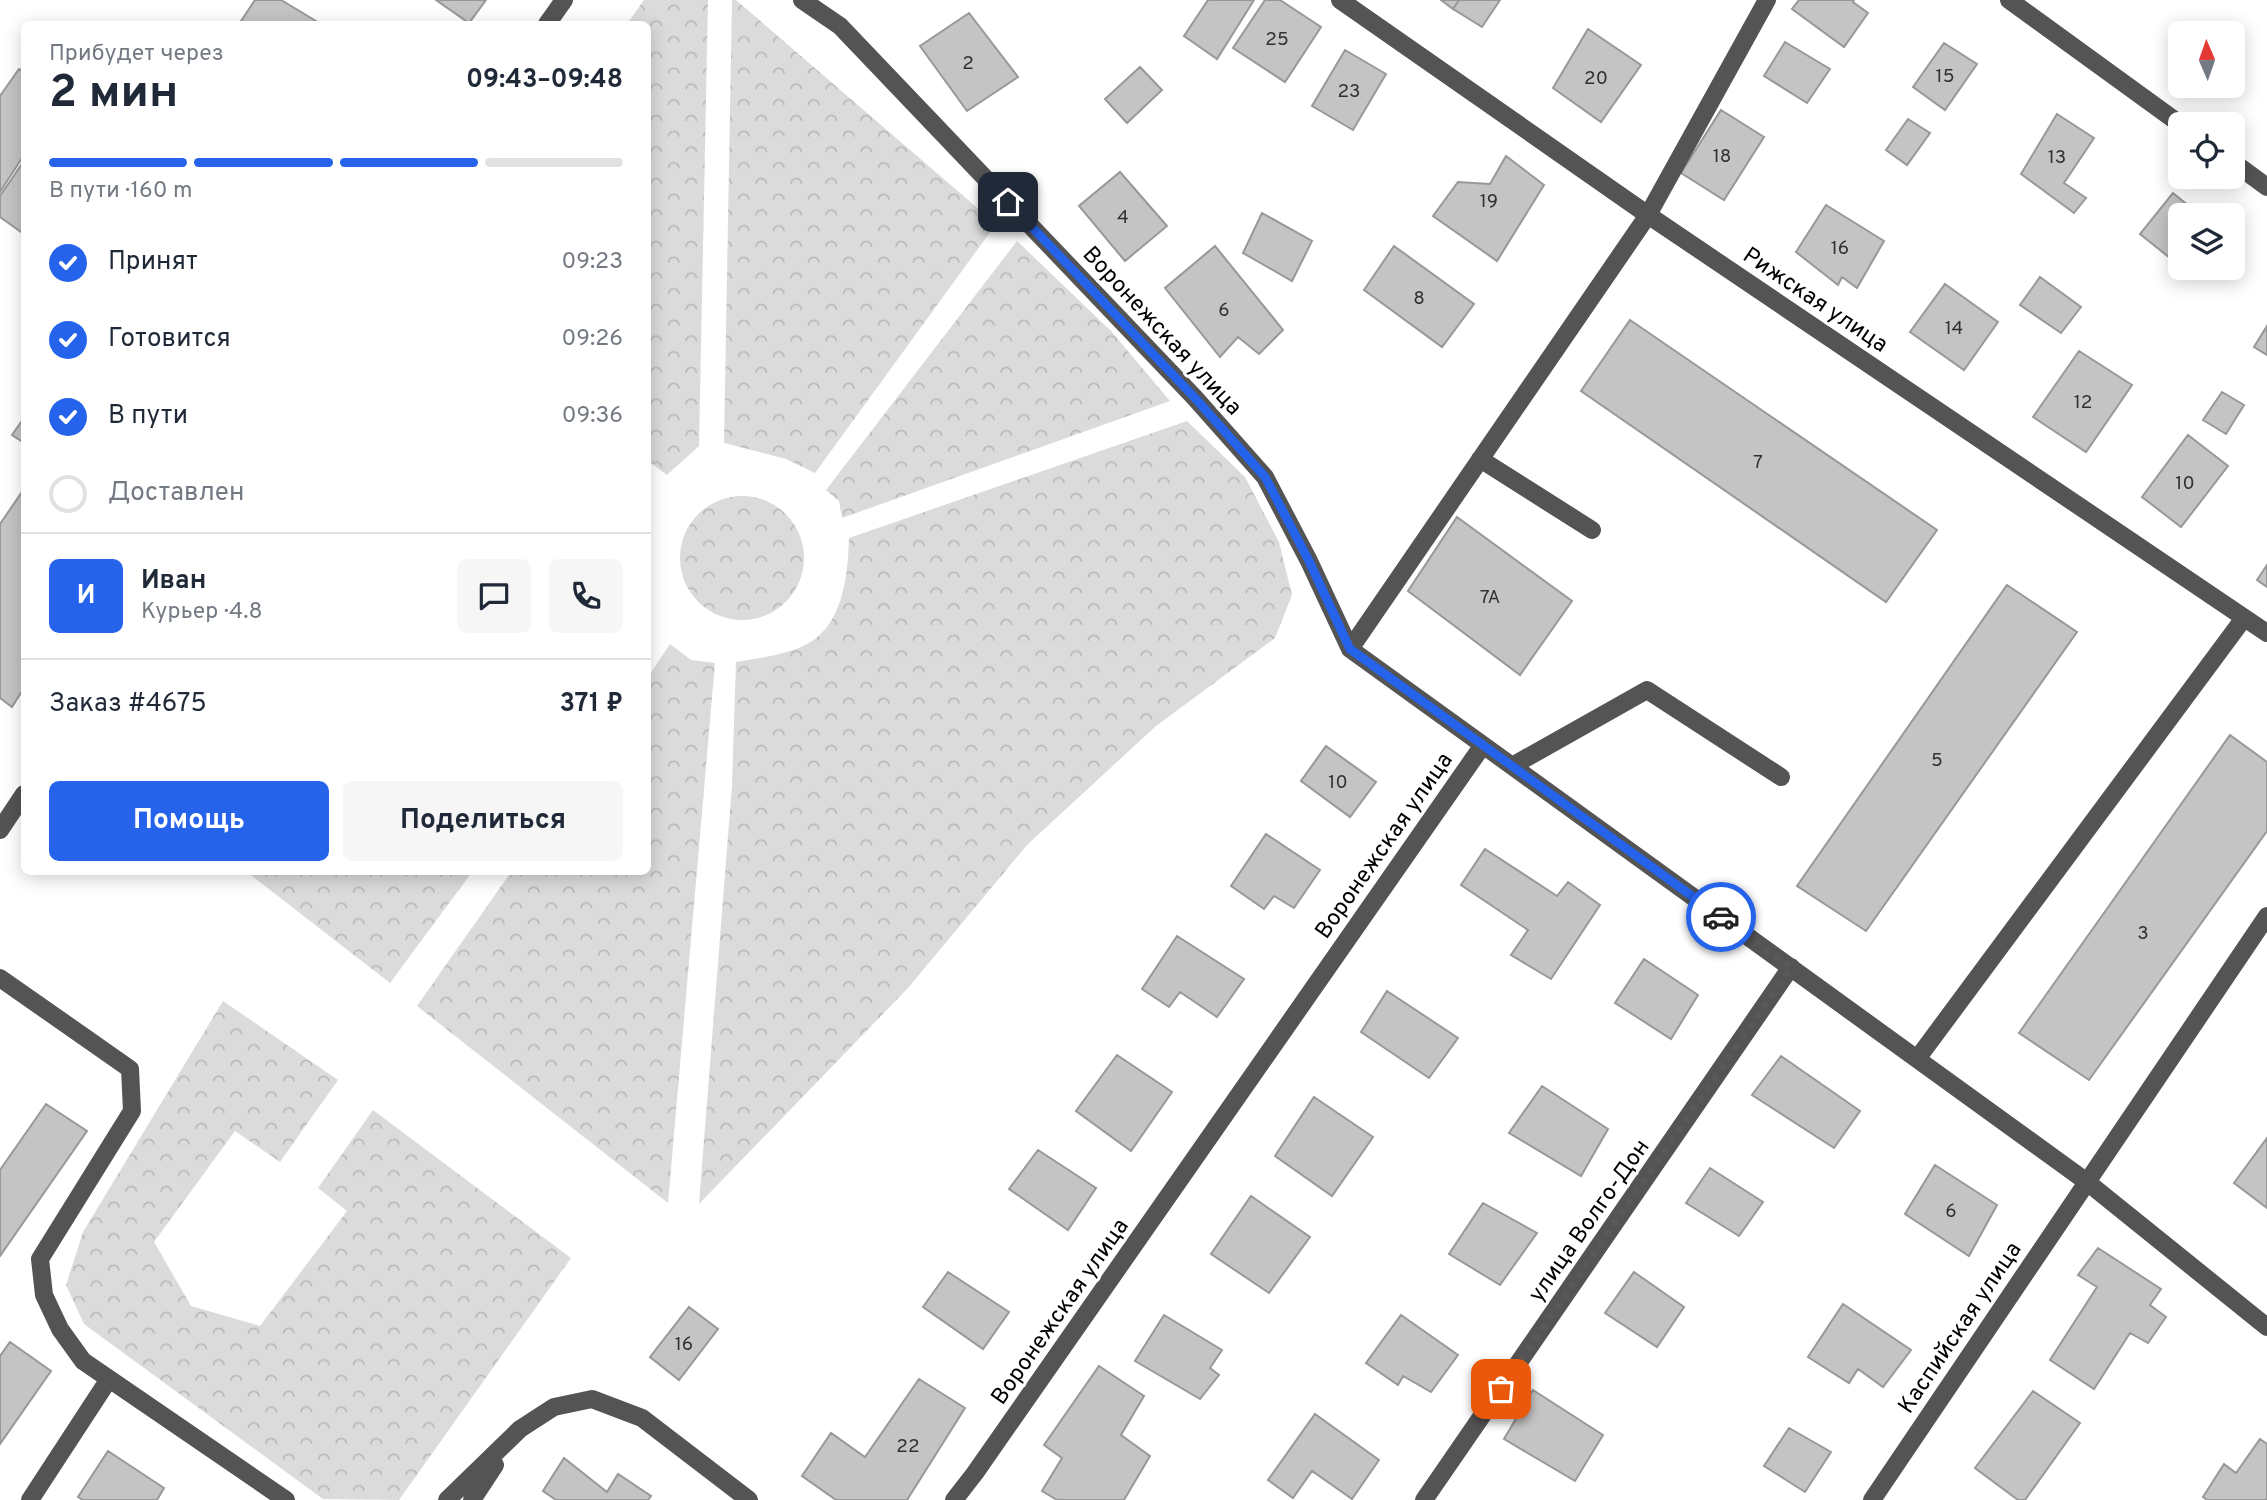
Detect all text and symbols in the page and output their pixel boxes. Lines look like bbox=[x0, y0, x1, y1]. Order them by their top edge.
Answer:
north arrow bbox=[2168, 21, 2245, 98]
map controls bbox=[2168, 21, 2245, 280]
house number: 25 bbox=[1265, 28, 1289, 52]
text: Прибудет через bbox=[49, 40, 224, 69]
house number: 2 bbox=[962, 52, 974, 76]
text: 09:43–09:48 bbox=[466, 64, 623, 97]
text: 2 мин bbox=[49, 65, 178, 124]
house number: 15 bbox=[1936, 65, 1954, 89]
house number: 20 bbox=[1584, 67, 1608, 91]
house number: 23 bbox=[1337, 80, 1361, 104]
button: locate bbox=[2168, 112, 2245, 189]
house number: 18 bbox=[1713, 145, 1731, 169]
house number: 13 bbox=[2048, 146, 2066, 170]
pin bbox=[978, 172, 1038, 232]
text: В пути · 160 m bbox=[49, 177, 192, 206]
icon: home bbox=[989, 183, 1027, 221]
house number: 19 bbox=[1480, 190, 1498, 214]
button: layers bbox=[2168, 203, 2245, 280]
house number: 4 bbox=[1117, 206, 1129, 230]
house number: 16 bbox=[1831, 237, 1849, 261]
street label: Воронежская улица bbox=[1075, 241, 1247, 422]
street label: Рижская улица bbox=[1737, 242, 1893, 360]
icon: check bbox=[49, 244, 87, 282]
text: Принят bbox=[108, 246, 198, 279]
text: 09:23 bbox=[561, 248, 623, 277]
house number: 8 bbox=[1413, 287, 1425, 311]
house number: 6 bbox=[1218, 299, 1230, 323]
house number: 14 bbox=[1945, 317, 1963, 341]
icon: check bbox=[49, 321, 87, 359]
text: Готовится bbox=[108, 323, 231, 356]
text: 09:26 bbox=[562, 325, 623, 354]
house number: 12 bbox=[2074, 391, 2092, 415]
icon: check bbox=[49, 398, 87, 436]
text: В пути bbox=[108, 400, 188, 433]
text: 09:36 bbox=[562, 402, 623, 431]
house number: 7 bbox=[1753, 451, 1763, 475]
house number: 10 bbox=[2175, 472, 2195, 496]
text: Доставлен bbox=[108, 477, 244, 510]
button: chat bbox=[457, 559, 531, 633]
button: phone bbox=[549, 559, 623, 633]
text: Иван bbox=[141, 565, 206, 598]
text: И bbox=[77, 580, 95, 613]
house number: 7А bbox=[1480, 586, 1500, 610]
text: Курьер · 4.8 bbox=[141, 598, 263, 627]
text: Заказ #4675 bbox=[49, 688, 207, 721]
text: 371 ₽ bbox=[559, 688, 623, 721]
street label: Воронежская улица bbox=[1310, 748, 1460, 945]
house number: 5 bbox=[1931, 749, 1943, 773]
house number: 10 bbox=[1328, 771, 1348, 795]
button: Помощь bbox=[49, 781, 329, 861]
button: Поделиться bbox=[343, 781, 623, 861]
courier bbox=[1686, 882, 1756, 952]
icon: car bbox=[1702, 898, 1740, 936]
house number: 3 bbox=[2137, 922, 2149, 946]
street label: улица Волго-Дон bbox=[1523, 1134, 1657, 1309]
house number: 6 bbox=[1945, 1200, 1957, 1224]
street label: Воронежская улица bbox=[986, 1214, 1136, 1411]
street label: Каспийская улица bbox=[1893, 1237, 2029, 1420]
house number: 16 bbox=[675, 1333, 693, 1357]
pin bbox=[1471, 1359, 1531, 1419]
icon: bag bbox=[1482, 1370, 1520, 1408]
house number: 22 bbox=[896, 1435, 920, 1459]

